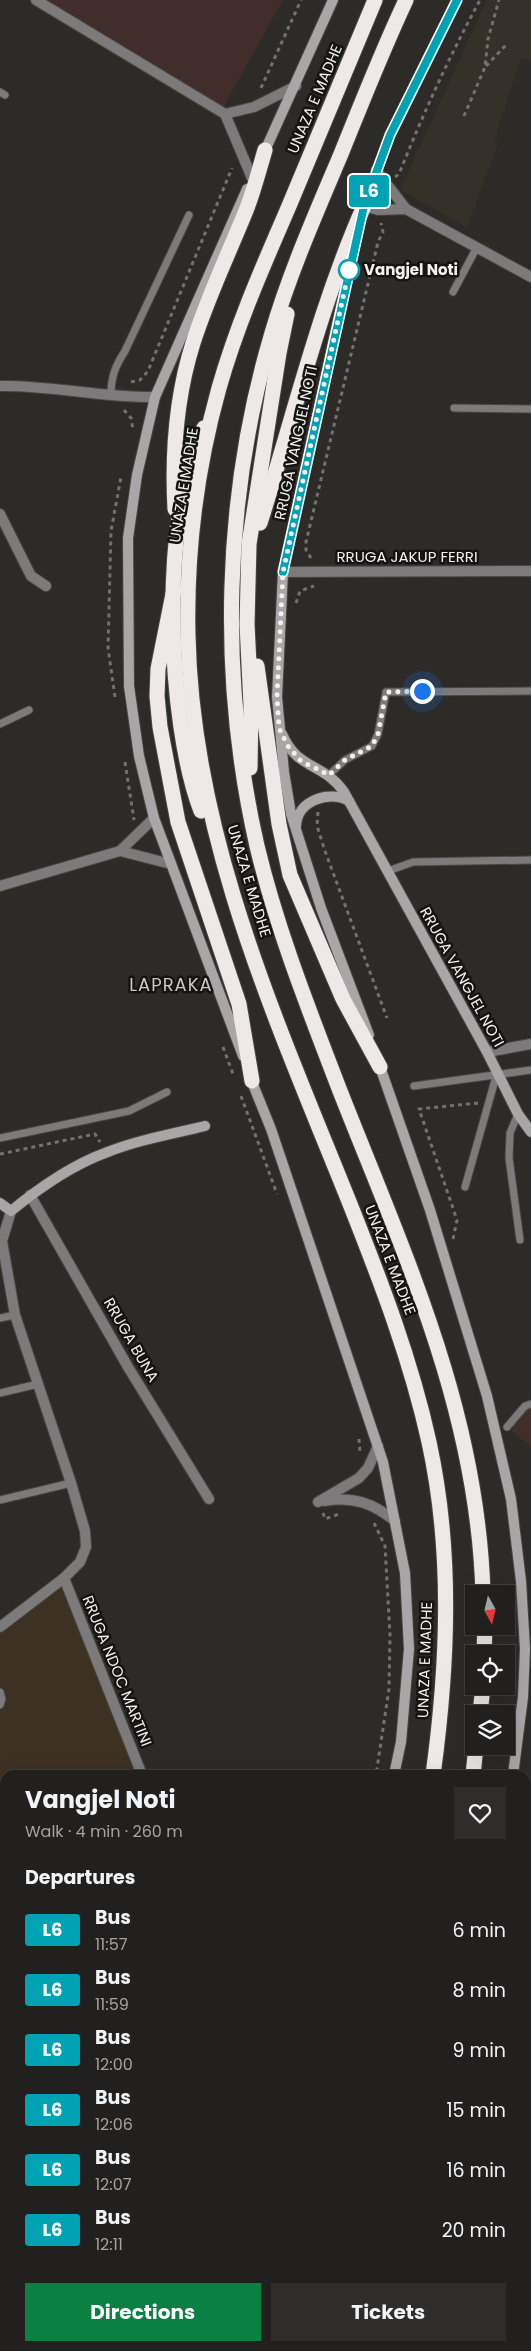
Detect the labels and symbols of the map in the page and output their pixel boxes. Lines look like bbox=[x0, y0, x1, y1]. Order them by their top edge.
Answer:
street label: UNAZA E MADHE bbox=[282, 41, 347, 156]
line badge: L6 bbox=[346, 175, 392, 207]
marker: Vangjel Noti bbox=[338, 259, 360, 281]
place label: Vangjel Noti bbox=[364, 259, 458, 280]
street label: RRUGA VANGJEL NOTI bbox=[269, 364, 322, 522]
street label: UNAZA E MADHE bbox=[164, 426, 203, 544]
street label: RRUGA JAKUP FERRI bbox=[336, 546, 478, 567]
your location bbox=[410, 679, 435, 704]
street label: UNAZA E MADHE bbox=[222, 822, 277, 940]
street label: RRUGA VANGJEL NOTI bbox=[415, 903, 510, 1050]
district label: LAPRAKA bbox=[129, 972, 213, 997]
street label: UNAZA E MADHE bbox=[360, 1202, 421, 1318]
street label: RRUGA BUNA bbox=[99, 1294, 164, 1386]
north arrow bbox=[465, 1585, 515, 1635]
street label: RRUGA NDOC MARTINI bbox=[78, 1592, 157, 1749]
street label: UNAZA E MADHE bbox=[412, 1601, 437, 1719]

